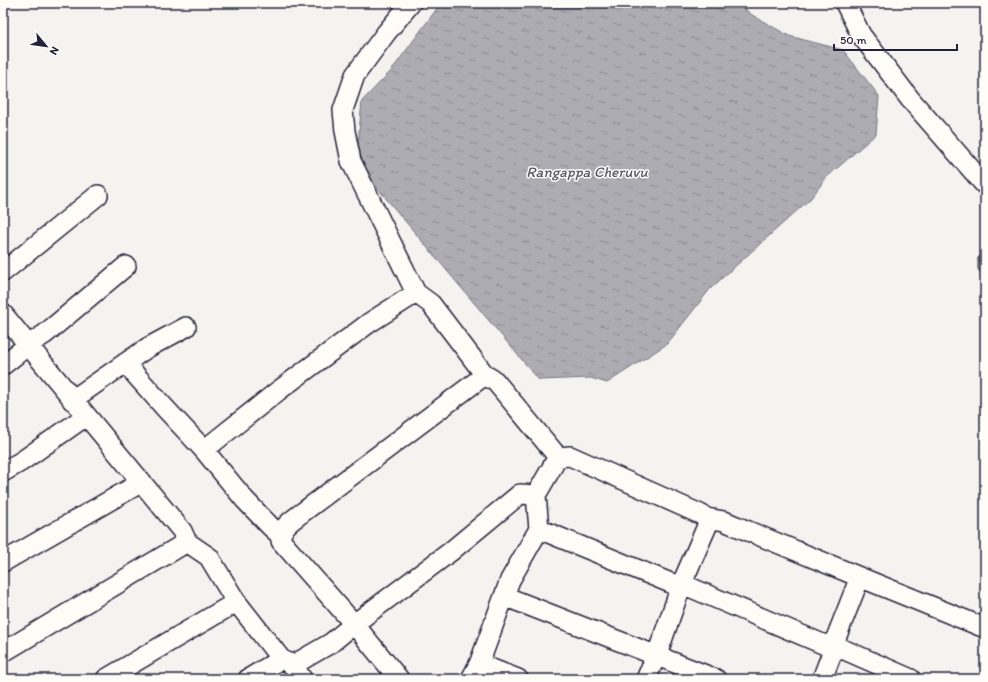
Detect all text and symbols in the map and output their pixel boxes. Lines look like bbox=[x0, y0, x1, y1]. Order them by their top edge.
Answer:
north arrow bbox=[26, 26, 66, 66]
scale bar bbox=[834, 26, 957, 52]
text: 50 m bbox=[840, 33, 866, 47]
text: N bbox=[47, 44, 62, 57]
water label: Rangappa Cheruvu bbox=[526, 163, 648, 181]

